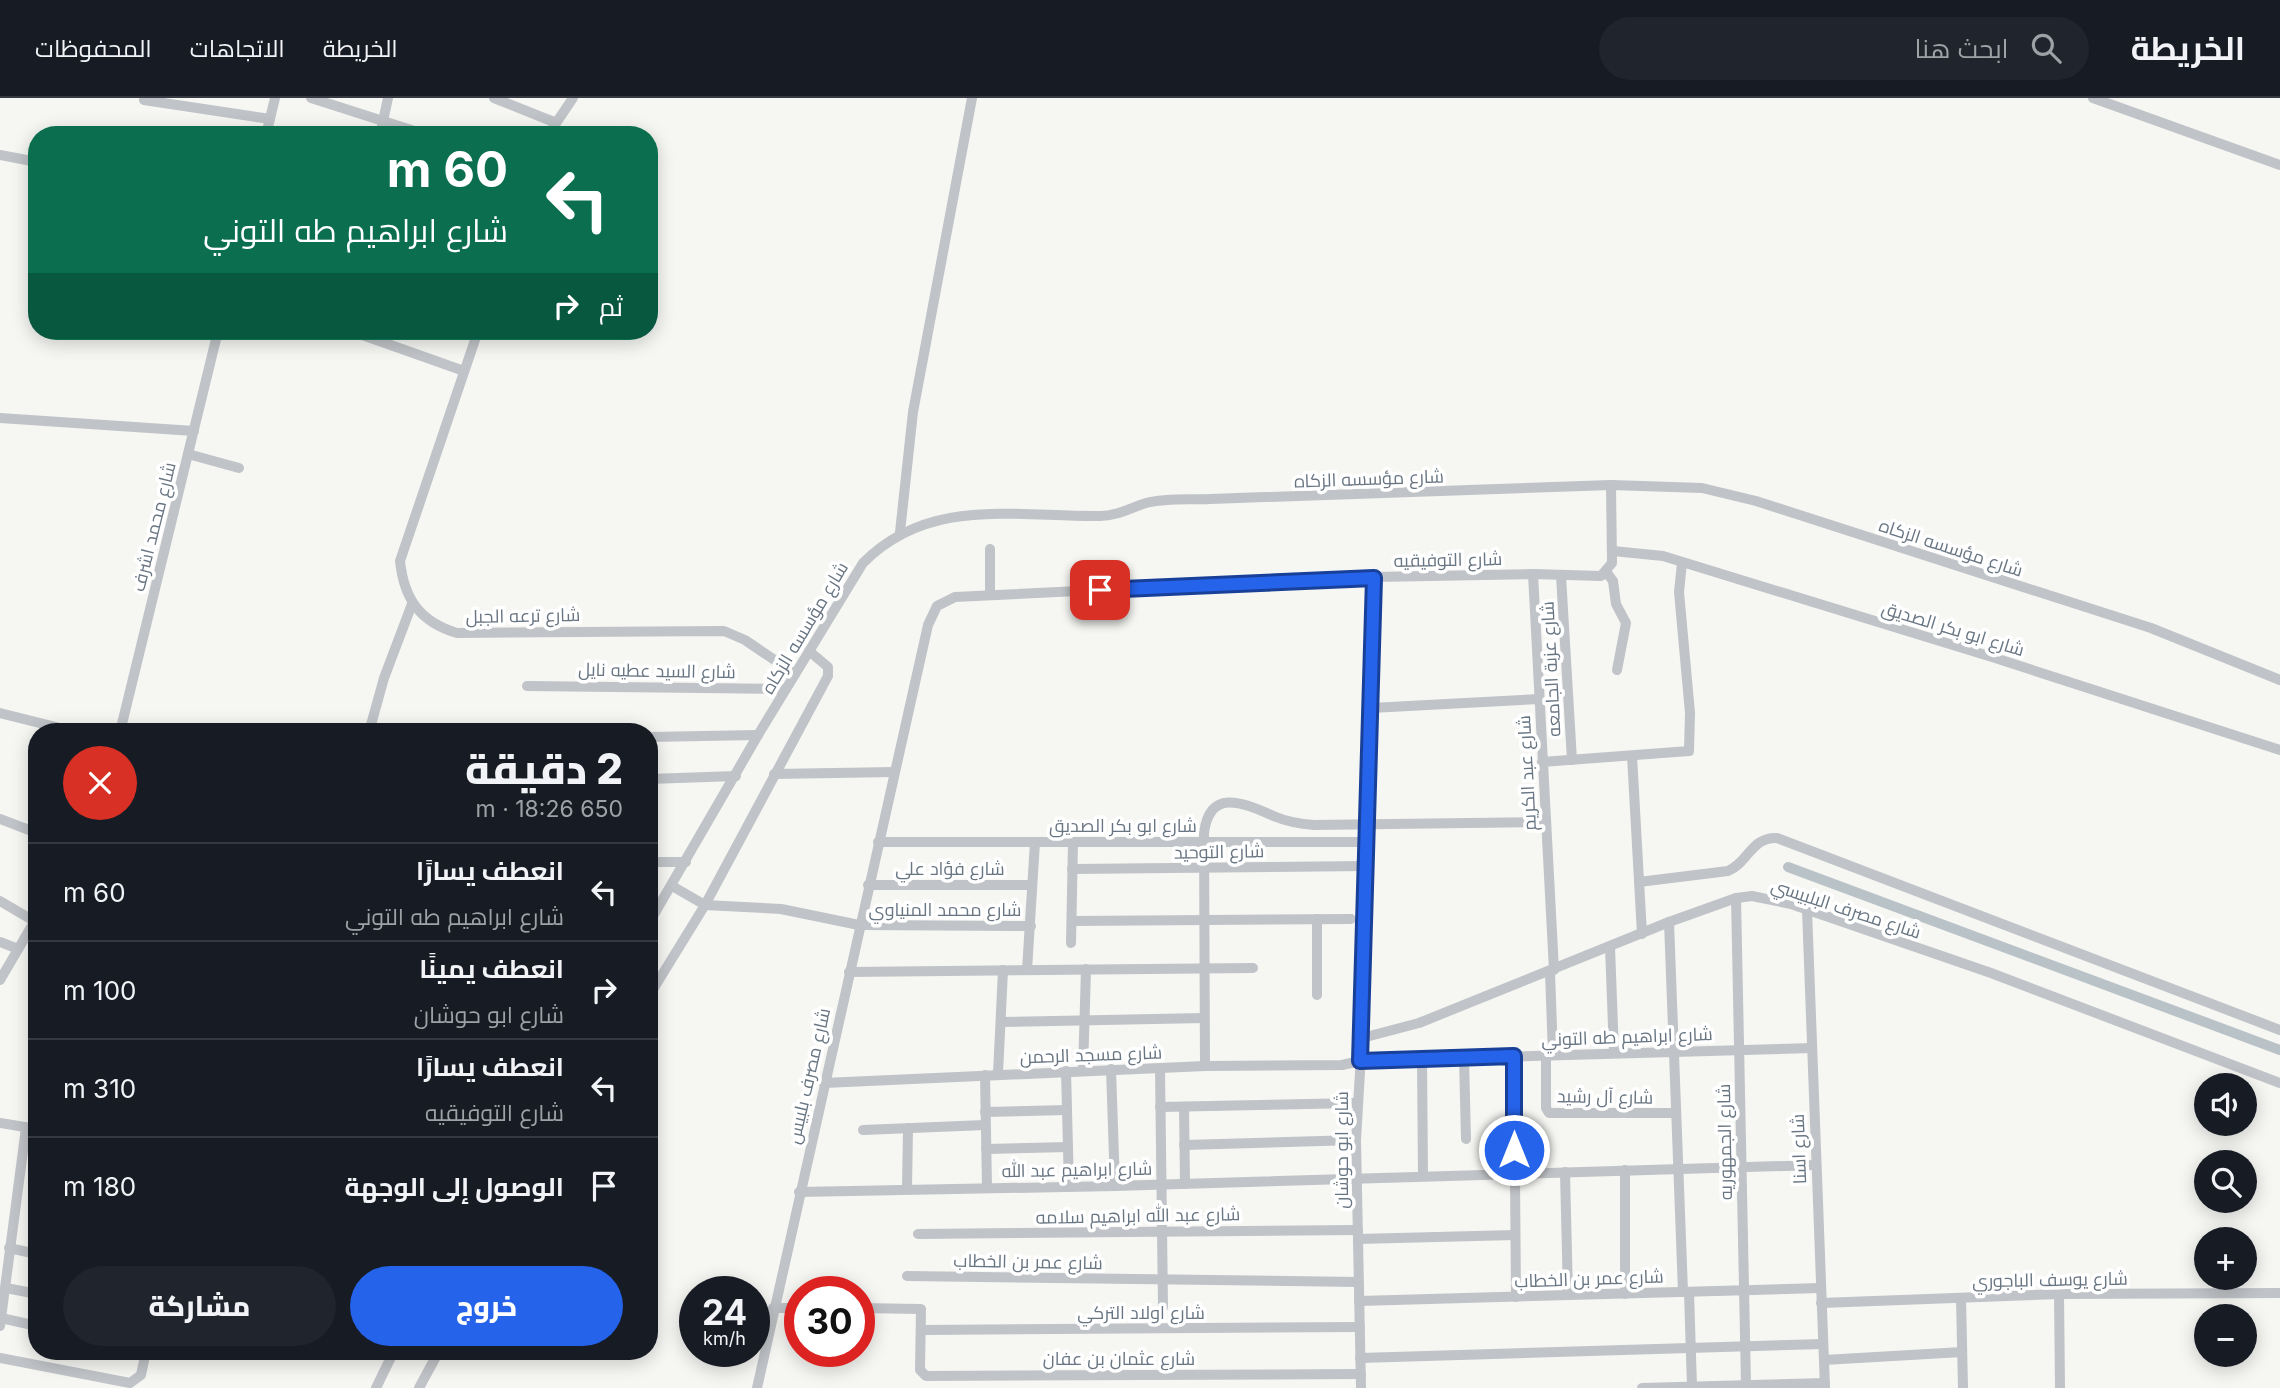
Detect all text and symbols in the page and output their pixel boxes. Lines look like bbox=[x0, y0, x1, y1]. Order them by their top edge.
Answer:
search box bbox=[1599, 17, 2089, 80]
text: الخريطة bbox=[2131, 28, 2245, 68]
icon: search bbox=[2027, 29, 2065, 67]
text: ابحث هنا bbox=[1914, 33, 2009, 64]
text: المحفوظات bbox=[35, 34, 152, 63]
text: الاتجاهات bbox=[190, 34, 285, 63]
text: الخريطة bbox=[323, 34, 398, 63]
text: 60 m bbox=[387, 140, 508, 199]
icon: left bbox=[532, 154, 623, 245]
text: شارع ابراهيم طه التوني bbox=[203, 211, 508, 250]
icon: right bbox=[547, 287, 585, 325]
text: ثم bbox=[599, 291, 623, 322]
street label: شارع محمد اشرف bbox=[127, 460, 182, 594]
street label: شارع مؤسسه الزكاه bbox=[1294, 465, 1444, 494]
street label: شارع مؤسسه الزكاه bbox=[1876, 514, 2026, 583]
street label: شارع التوفيقيه bbox=[1393, 548, 1503, 573]
street label: شارع مؤسسه الزكاه bbox=[757, 558, 854, 698]
pin bbox=[1070, 560, 1130, 620]
icon: arrive bbox=[1081, 571, 1119, 609]
street label: شارع ابو بكر الصديق bbox=[1879, 597, 2027, 662]
street label: شارع عزبة الجامعه bbox=[1536, 601, 1567, 737]
street label: شارع ترعه الجبل bbox=[465, 604, 581, 629]
street label: شارع السيد عطيه نايل bbox=[578, 659, 736, 684]
street label: شارع عبد الكريم bbox=[1513, 715, 1542, 831]
text: 2 دقيقة bbox=[465, 743, 623, 794]
button: close bbox=[63, 746, 137, 820]
text: 650 m · 18:26 bbox=[476, 795, 623, 823]
street label: شارع ابو بكر الصديق bbox=[1049, 815, 1197, 838]
street label: شارع التوحيد bbox=[1174, 840, 1264, 865]
text: انعطف يسارًا bbox=[416, 855, 564, 886]
street label: شارع فؤاد علي bbox=[895, 858, 1005, 883]
icon: left bbox=[585, 873, 623, 911]
street label: شارع مصرف البلبيسي bbox=[1768, 874, 1924, 945]
text: 60 m bbox=[63, 877, 126, 908]
street label: شارع محمد المنياوي bbox=[869, 899, 1021, 924]
text: شارع ابراهيم طه التوني bbox=[345, 903, 564, 931]
text: انعطف يمينًا bbox=[419, 953, 564, 984]
icon: right bbox=[585, 971, 623, 1009]
text: 100 m bbox=[63, 975, 136, 1006]
text: شارع ابو حوشان bbox=[414, 1001, 564, 1029]
street label: شارع مصرف بلبيس bbox=[783, 1006, 836, 1146]
street label: شارع ابراهيم طه التوني bbox=[1541, 1023, 1713, 1054]
street label: شارع مسجد الرحمن bbox=[1019, 1042, 1163, 1069]
text: انعطف يسارًا bbox=[416, 1051, 564, 1082]
icon: left bbox=[585, 1069, 623, 1107]
text: 310 m bbox=[63, 1073, 136, 1104]
map controls bbox=[2194, 1073, 2257, 1367]
button: sound bbox=[2194, 1073, 2257, 1136]
street label: شارع الجمهوريه bbox=[1713, 1084, 1738, 1200]
street label: شارع آل رشيد bbox=[1557, 1085, 1653, 1110]
street label: شارع ابو حوشان bbox=[1331, 1091, 1354, 1209]
text: شارع التوفيقيه bbox=[425, 1099, 564, 1127]
position arrow bbox=[1477, 1113, 1551, 1187]
street label: شارع اسنا bbox=[1787, 1113, 1812, 1184]
button: search bbox=[2194, 1150, 2257, 1213]
street label: شارع ابراهيم عبد الله bbox=[1001, 1157, 1153, 1183]
icon: arrive bbox=[585, 1167, 623, 1205]
text: 180 m bbox=[63, 1171, 136, 1202]
text: الوصول إلى الوجهة bbox=[345, 1171, 564, 1202]
street label: شارع عبد الله ابراهيم سلامه bbox=[1035, 1202, 1241, 1230]
button: + bbox=[2194, 1227, 2257, 1290]
street label: شارع عمر بن الخطاب bbox=[953, 1250, 1103, 1275]
street label: شارع عمر بن الخطاب bbox=[1514, 1265, 1664, 1294]
button: مشاركة bbox=[63, 1266, 336, 1346]
button: خروج bbox=[350, 1266, 623, 1346]
street label: شارع يوسف الباجوري bbox=[1972, 1268, 2128, 1295]
speed limit sign: 30 bbox=[784, 1276, 875, 1367]
text: 24 bbox=[702, 1291, 747, 1333]
street label: شارع اولاد التركي bbox=[1077, 1302, 1205, 1327]
button: − bbox=[2194, 1304, 2257, 1367]
text: km/h bbox=[703, 1328, 746, 1349]
street label: شارع عثمان بن عفان bbox=[1043, 1348, 1195, 1371]

